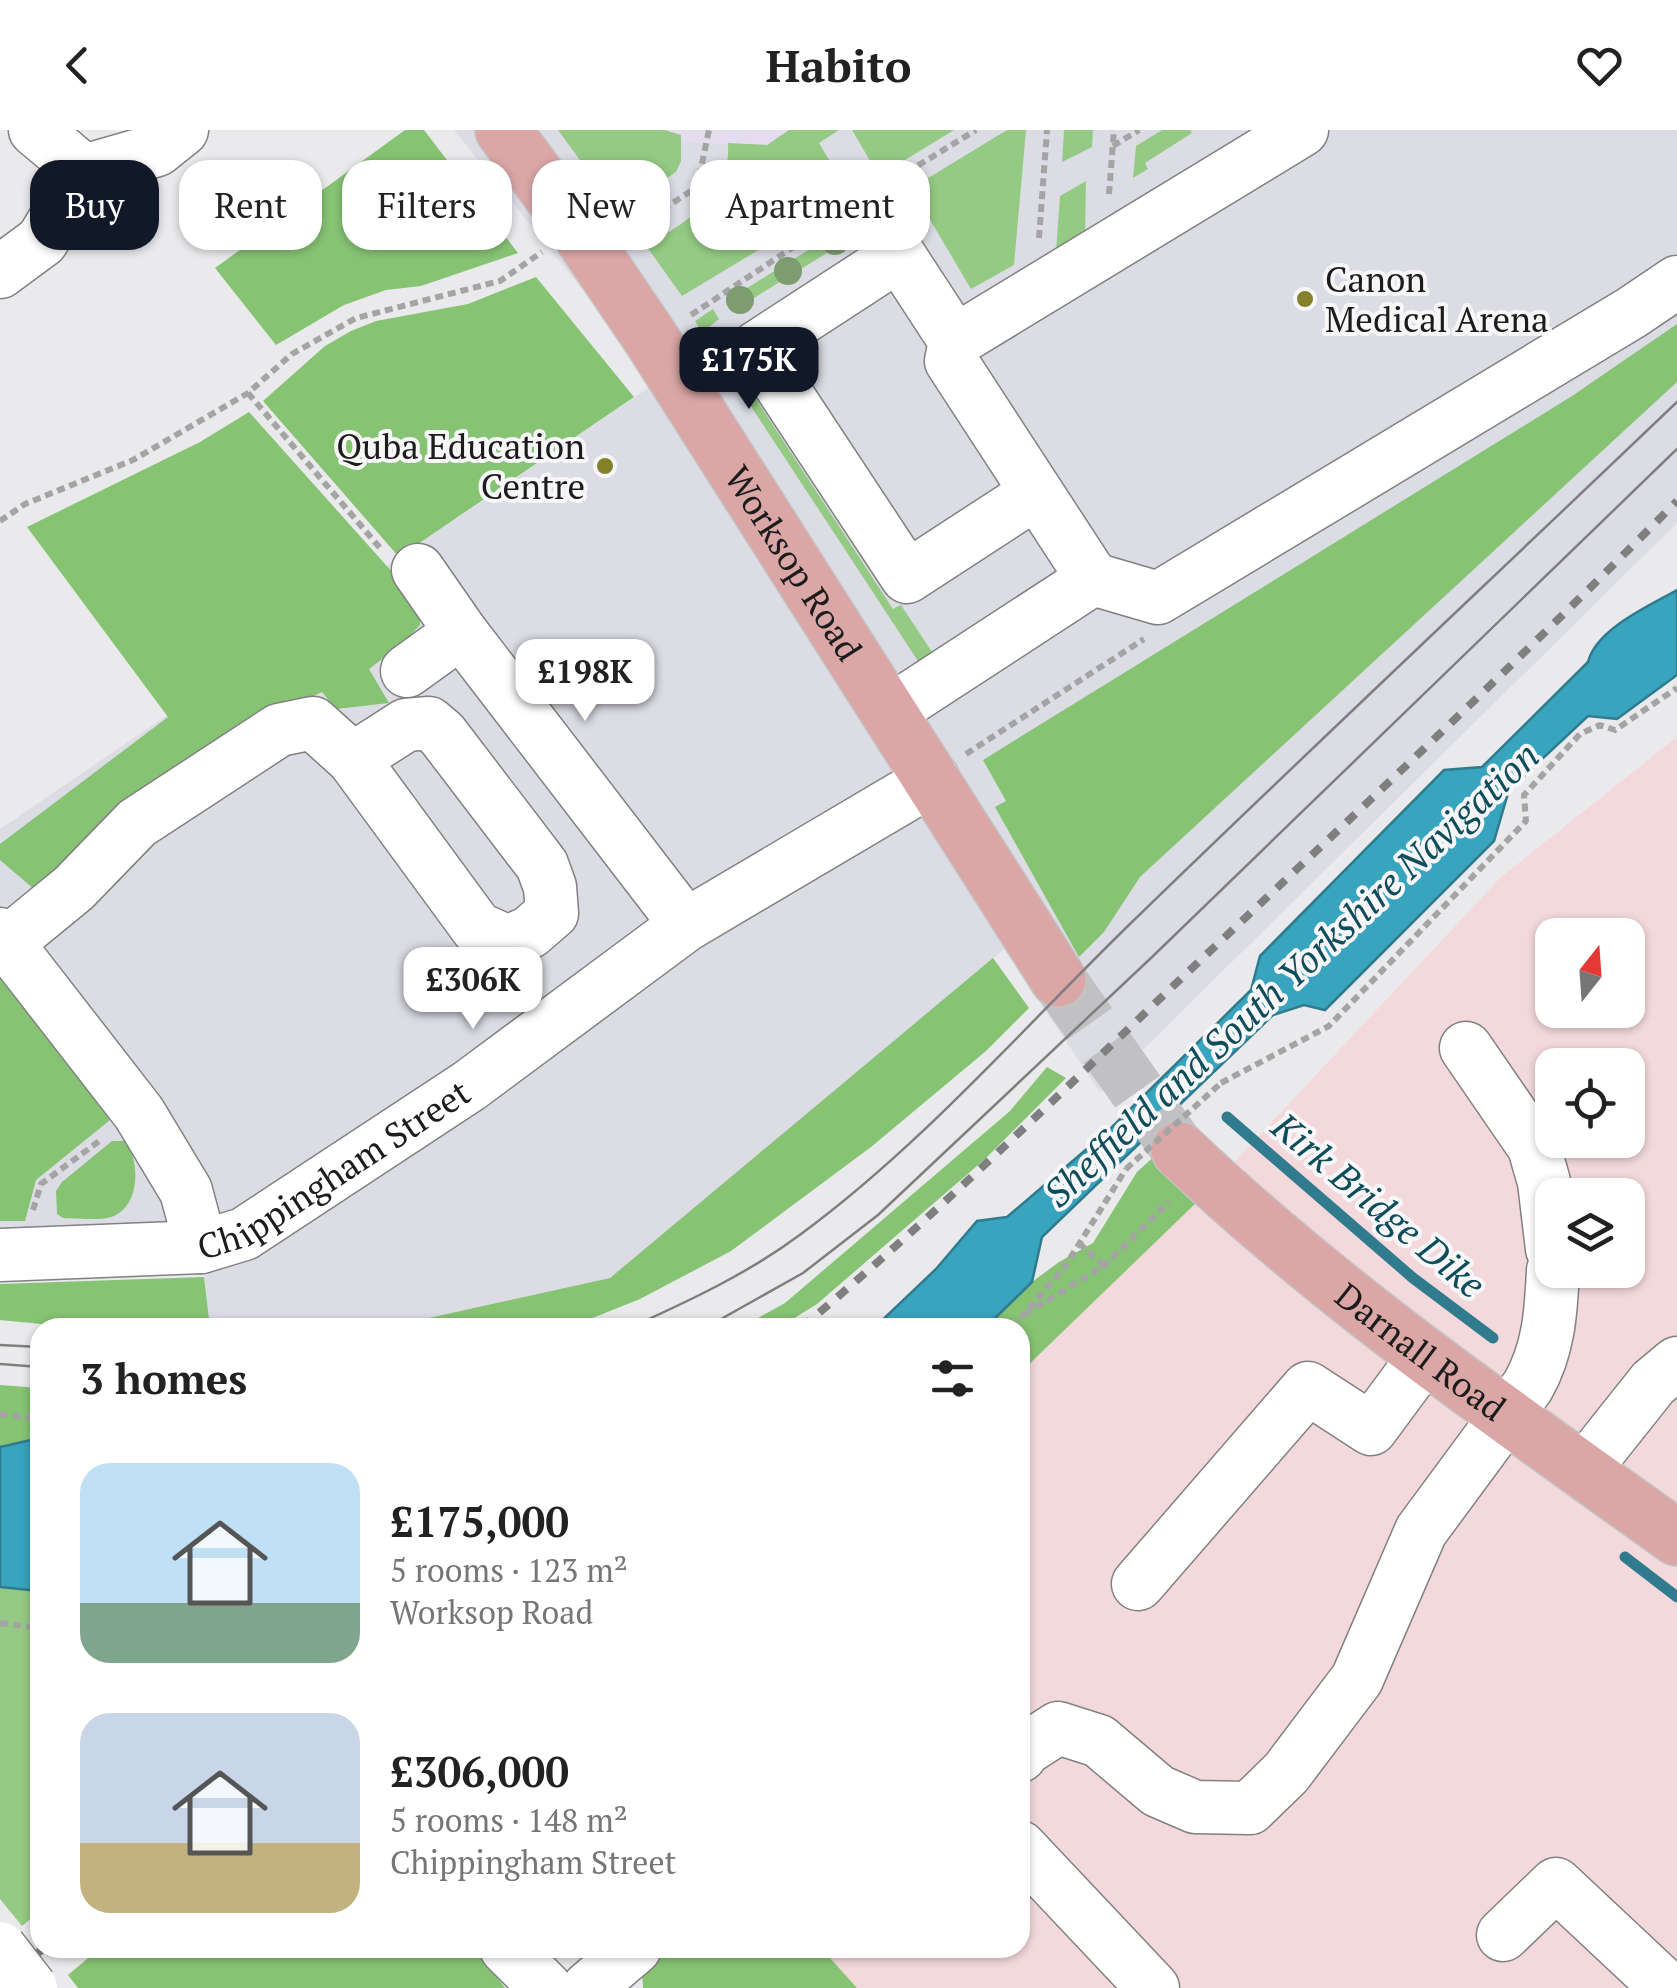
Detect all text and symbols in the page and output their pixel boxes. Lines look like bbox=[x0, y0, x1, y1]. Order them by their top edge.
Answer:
text: Habito bbox=[766, 35, 911, 95]
icon: back bbox=[50, 38, 105, 93]
icon: heart bbox=[1572, 38, 1627, 93]
chip: Buy bbox=[30, 160, 159, 250]
chip: Rent bbox=[179, 160, 322, 250]
chip: Filters bbox=[342, 160, 512, 250]
chip: New bbox=[532, 160, 670, 250]
chip: Apartment bbox=[690, 160, 930, 250]
place label: Canon Medical Arena bbox=[1325, 256, 1549, 342]
marker: Canon Medical Arena bbox=[1294, 288, 1316, 310]
pin: £175K bbox=[679, 327, 819, 412]
text: £175K bbox=[701, 338, 797, 380]
place label: Quba Education Centre bbox=[336, 423, 585, 509]
marker: Quba Education Centre bbox=[594, 455, 616, 477]
street label: Worksop Road bbox=[715, 457, 873, 669]
pin: £198K bbox=[515, 639, 655, 724]
text: £198K bbox=[537, 650, 633, 692]
water label: Sheffield and South Yorkshire Navigation bbox=[1033, 731, 1549, 1217]
north arrow bbox=[1535, 918, 1645, 1028]
map controls bbox=[1535, 918, 1645, 1288]
pin: £306K bbox=[403, 947, 543, 1032]
text: £306K bbox=[425, 958, 521, 1000]
button: locate bbox=[1535, 1048, 1645, 1158]
street label: Chippingham Street bbox=[192, 1069, 479, 1270]
water label: Kirk Bridge Dike bbox=[1261, 1101, 1496, 1309]
button: layers bbox=[1535, 1178, 1645, 1288]
street label: Darnall Road bbox=[1326, 1272, 1515, 1431]
text: 3 homes bbox=[80, 1350, 247, 1406]
icon: filters bbox=[925, 1351, 980, 1406]
text: £175,000 bbox=[390, 1493, 569, 1549]
icon: home bbox=[160, 1503, 280, 1623]
text: 5 rooms · 123 m² bbox=[390, 1549, 628, 1591]
text: Worksop Road bbox=[390, 1591, 593, 1633]
text: £306,000 bbox=[390, 1743, 569, 1799]
icon: home bbox=[160, 1753, 280, 1873]
text: 5 rooms · 148 m² bbox=[390, 1799, 628, 1841]
text: Chippingham Street bbox=[390, 1841, 676, 1883]

